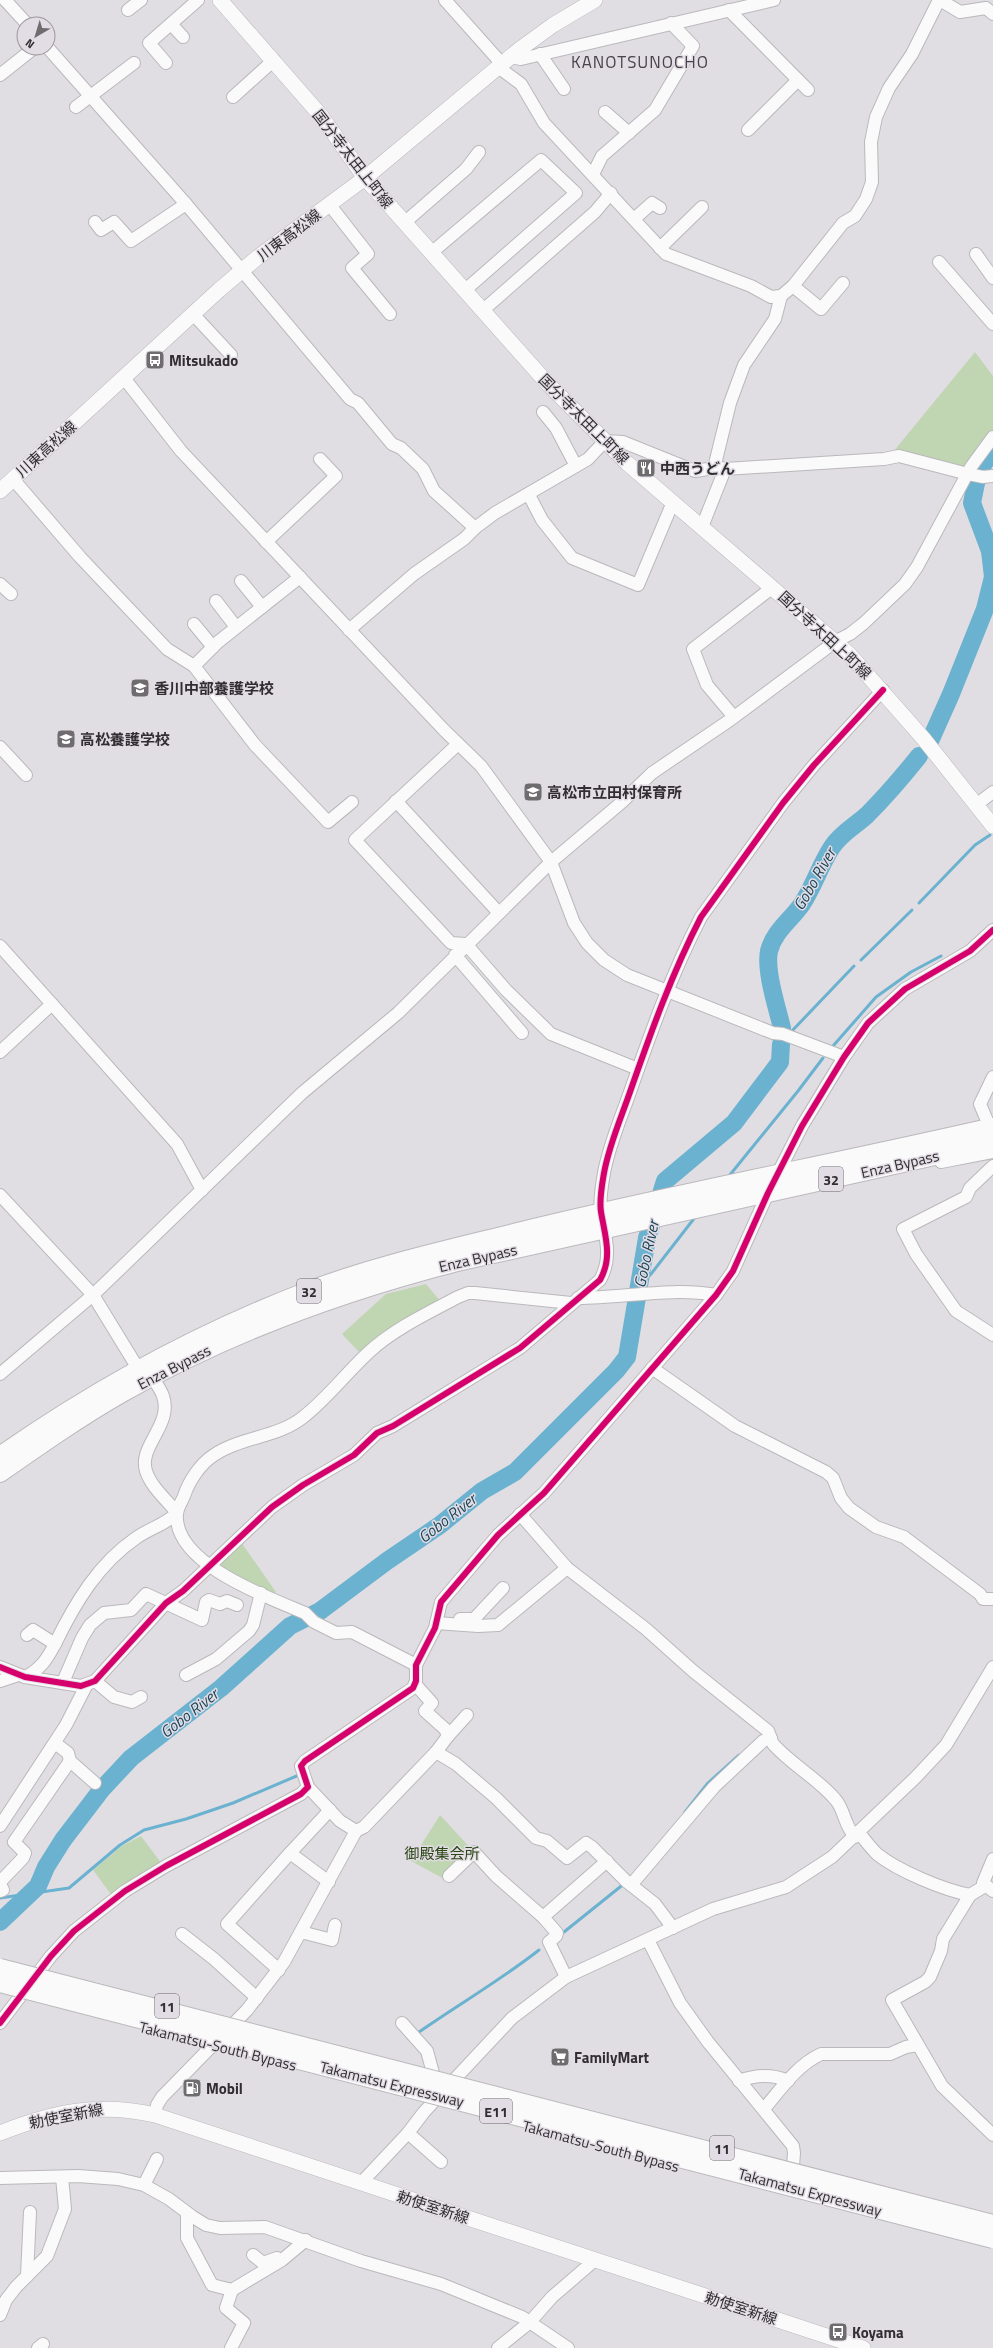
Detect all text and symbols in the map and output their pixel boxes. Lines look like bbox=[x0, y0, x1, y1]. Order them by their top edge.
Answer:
north arrow bbox=[16, 16, 56, 56]
text: N bbox=[22, 35, 38, 53]
district label: KANOTSUNOCHO bbox=[571, 49, 709, 75]
street label: 国分寺太田上町線 bbox=[307, 105, 399, 213]
street label: 川東高松線 bbox=[252, 203, 326, 267]
bus stop icon: Mitsukado bbox=[144, 349, 166, 371]
place label: Mitsukado bbox=[169, 349, 238, 372]
street label: 国分寺太田上町線 bbox=[533, 368, 635, 470]
street label: 川東高松線 bbox=[10, 415, 82, 483]
restaurant icon: 中西うどん bbox=[635, 457, 657, 479]
place label: 中西うどん bbox=[660, 457, 735, 480]
street label: 国分寺太田上町線 bbox=[773, 586, 877, 684]
school or university icon: 香川中部養護学校 bbox=[129, 677, 151, 699]
place label: 香川中部養護学校 bbox=[154, 677, 274, 700]
school or university icon: 高松養護学校 bbox=[55, 728, 77, 750]
place label: 高松養護学校 bbox=[80, 728, 170, 751]
school or university icon: 高松市立田村保育所 bbox=[522, 781, 544, 803]
place label: 高松市立田村保育所 bbox=[547, 781, 682, 804]
water label: Gobo River bbox=[787, 842, 842, 915]
street label: Enza Bypass bbox=[859, 1144, 941, 1184]
road number: 32 bbox=[819, 1167, 843, 1191]
water label: Gobo River bbox=[627, 1216, 665, 1290]
street label: Enza Bypass bbox=[437, 1238, 519, 1278]
road number: 32 bbox=[297, 1279, 321, 1303]
street label: Enza Bypass bbox=[133, 1339, 215, 1395]
water label: Gobo River bbox=[413, 1486, 483, 1548]
water label: Gobo River bbox=[155, 1681, 225, 1743]
park label: 御殿集会所 bbox=[404, 1842, 480, 1865]
road number: 11 bbox=[155, 1994, 179, 2018]
street label: Takamatsu-South Bypass bbox=[137, 2015, 299, 2077]
supermarket icon: FamilyMart bbox=[549, 2046, 571, 2068]
place label: FamilyMart bbox=[574, 2046, 649, 2069]
street label: Takamatsu Expressway bbox=[318, 2055, 466, 2113]
fuel station icon: Mobil bbox=[181, 2077, 203, 2099]
place label: Mobil bbox=[206, 2077, 243, 2100]
street label: 勅使室新線 bbox=[27, 2098, 105, 2134]
road number: E11 bbox=[480, 2099, 512, 2123]
street label: Takamatsu-South Bypass bbox=[520, 2114, 682, 2178]
road number: 11 bbox=[710, 2136, 734, 2160]
street label: Takamatsu Expressway bbox=[736, 2162, 884, 2222]
street label: 勅使室新線 bbox=[394, 2184, 472, 2230]
street label: 勅使室新線 bbox=[702, 2285, 780, 2331]
bus stop icon: Koyama bbox=[827, 2321, 849, 2343]
place label: Koyama bbox=[852, 2321, 904, 2344]

